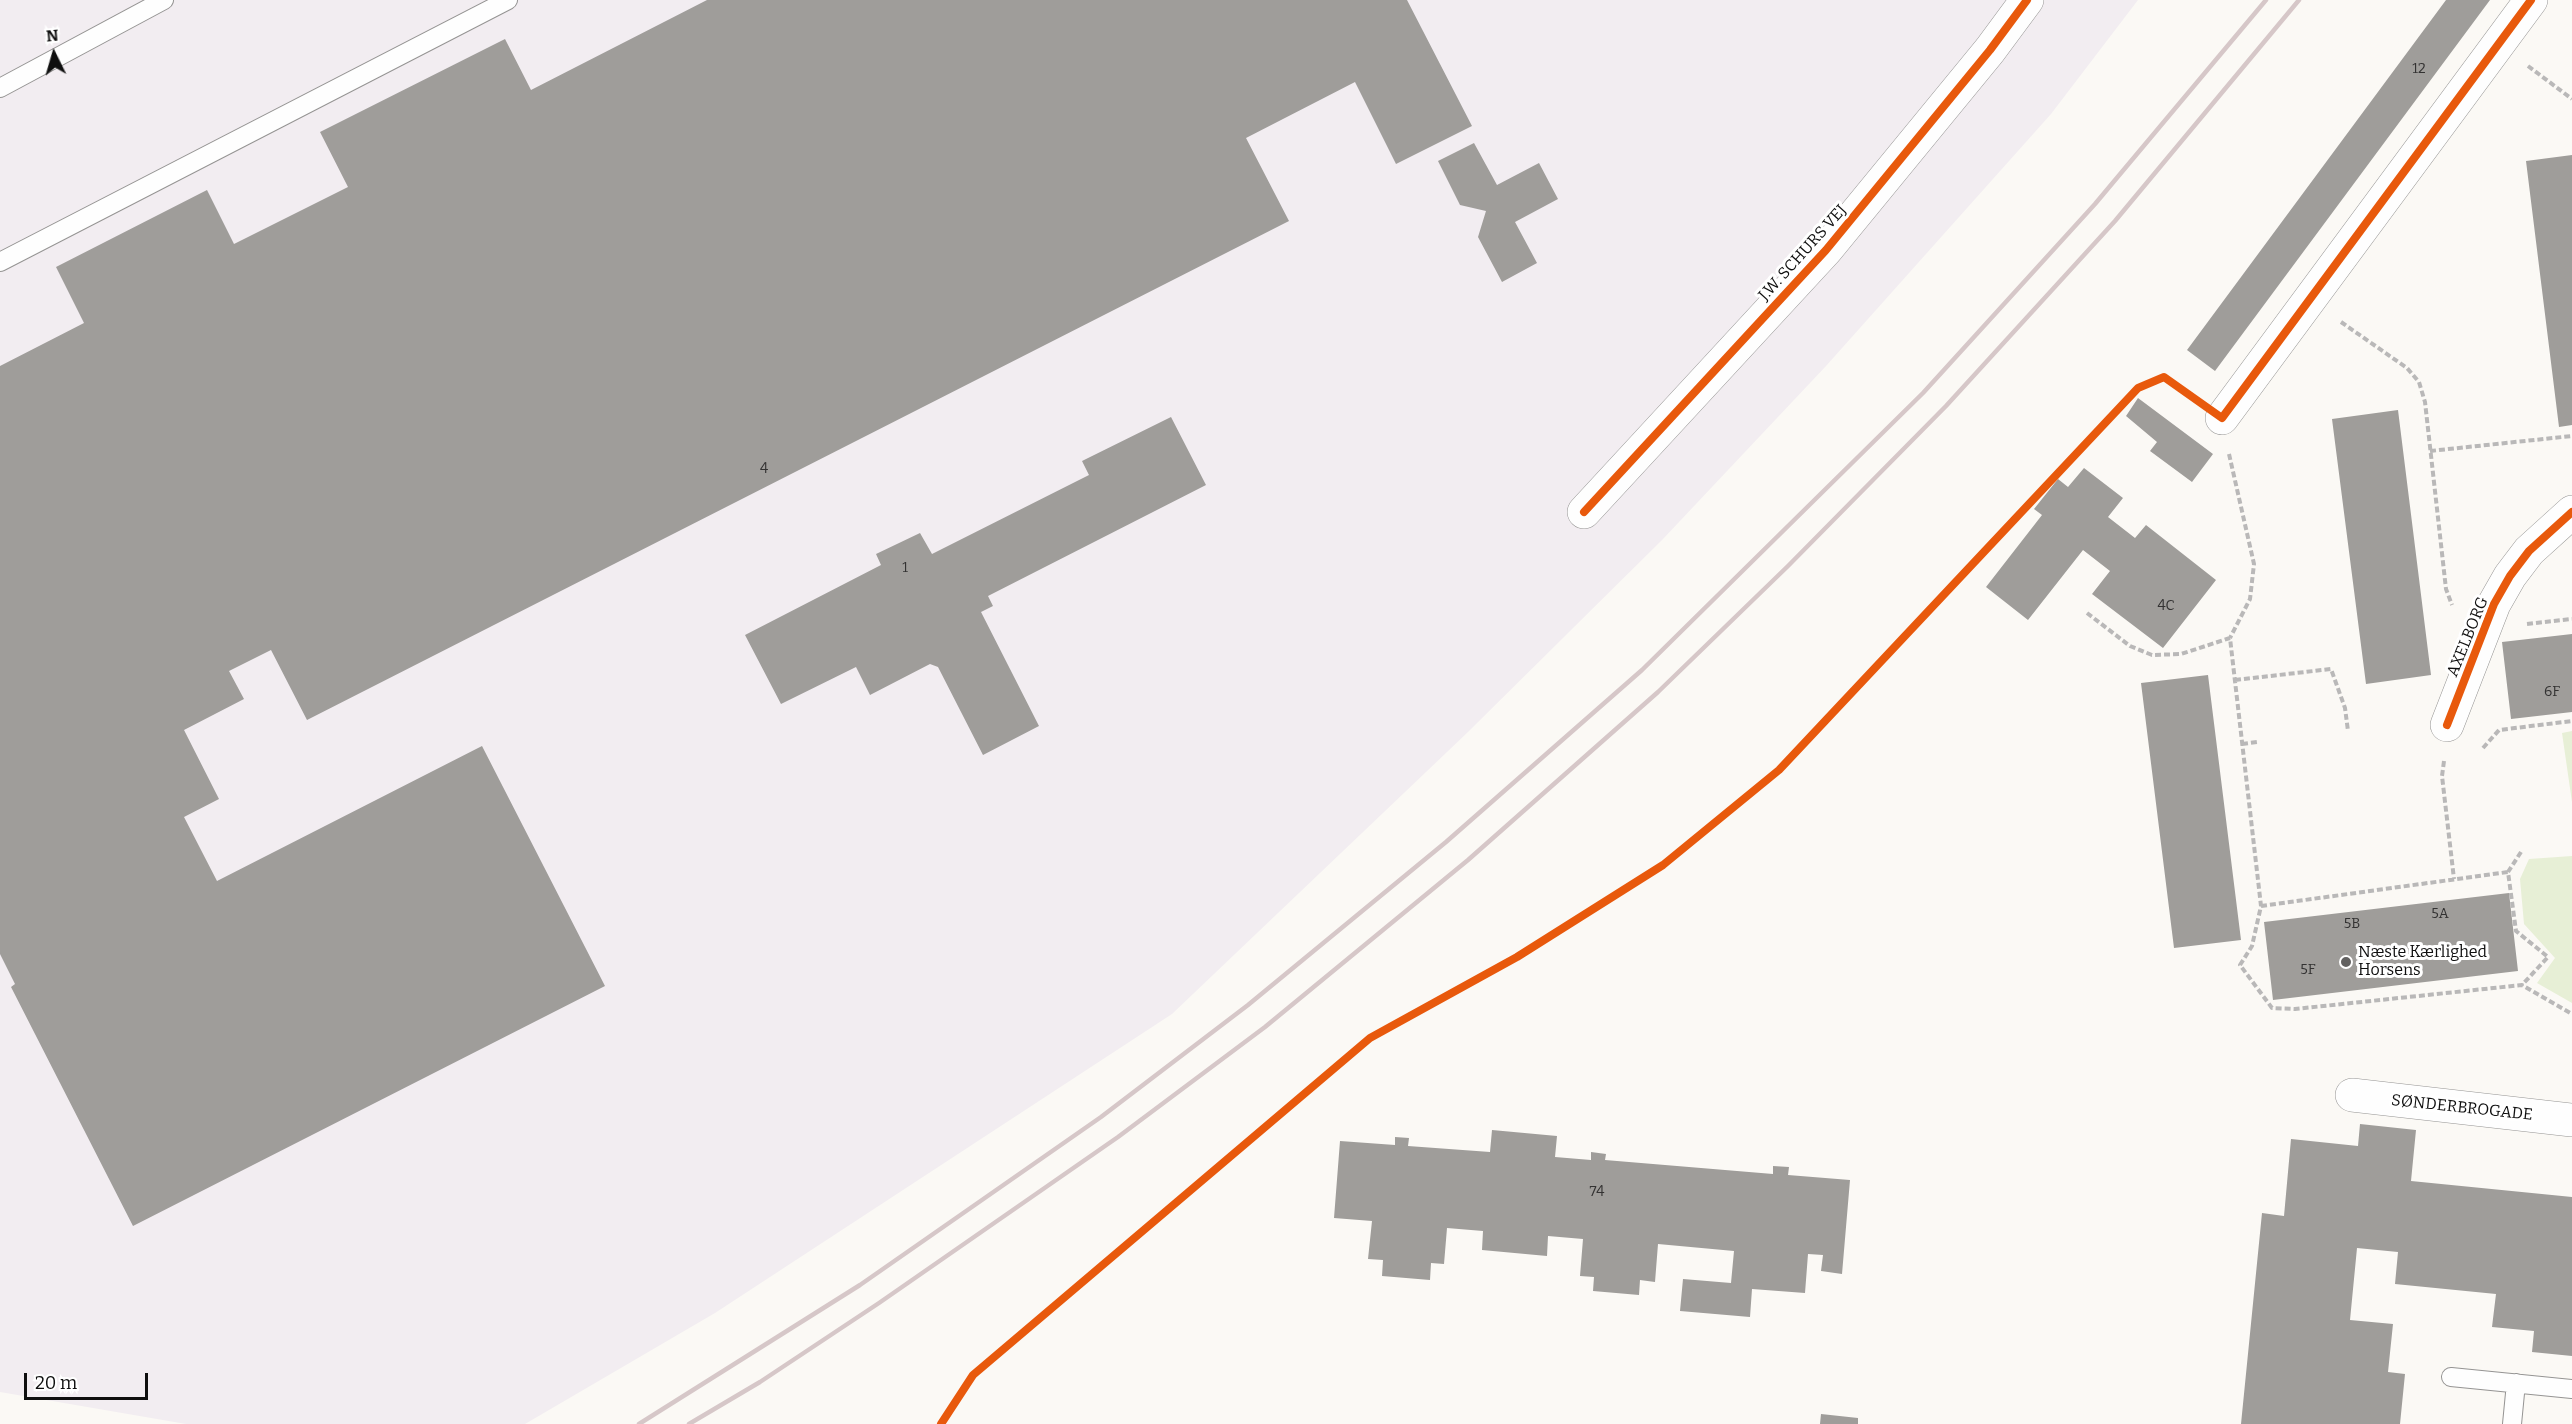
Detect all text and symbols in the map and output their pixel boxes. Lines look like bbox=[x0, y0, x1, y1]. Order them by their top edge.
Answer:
north arrow bbox=[24, 24, 84, 84]
text: N bbox=[45, 26, 59, 46]
house number: 12 bbox=[2412, 61, 2426, 77]
street label: J.W. SCHURS VEJ bbox=[1755, 201, 1851, 305]
house number: 4 bbox=[760, 461, 768, 477]
house number: 1 bbox=[902, 560, 908, 576]
street label: AXELBORG bbox=[2443, 594, 2493, 680]
house number: 4C bbox=[2157, 598, 2175, 614]
house number: 6F bbox=[2544, 684, 2560, 700]
house number: 5A bbox=[2431, 906, 2449, 922]
house number: 5B bbox=[2344, 916, 2360, 932]
place label: Næste Kærlighed Horsens bbox=[2358, 943, 2487, 981]
marker: Næste Kærlighed Horsens bbox=[2339, 955, 2353, 969]
house number: 5F bbox=[2300, 962, 2316, 978]
street label: SØNDERBROGADE bbox=[2390, 1091, 2534, 1125]
house number: 74 bbox=[1589, 1184, 1605, 1200]
scale bar bbox=[27, 1361, 152, 1399]
text: 20 m bbox=[35, 1372, 77, 1394]

